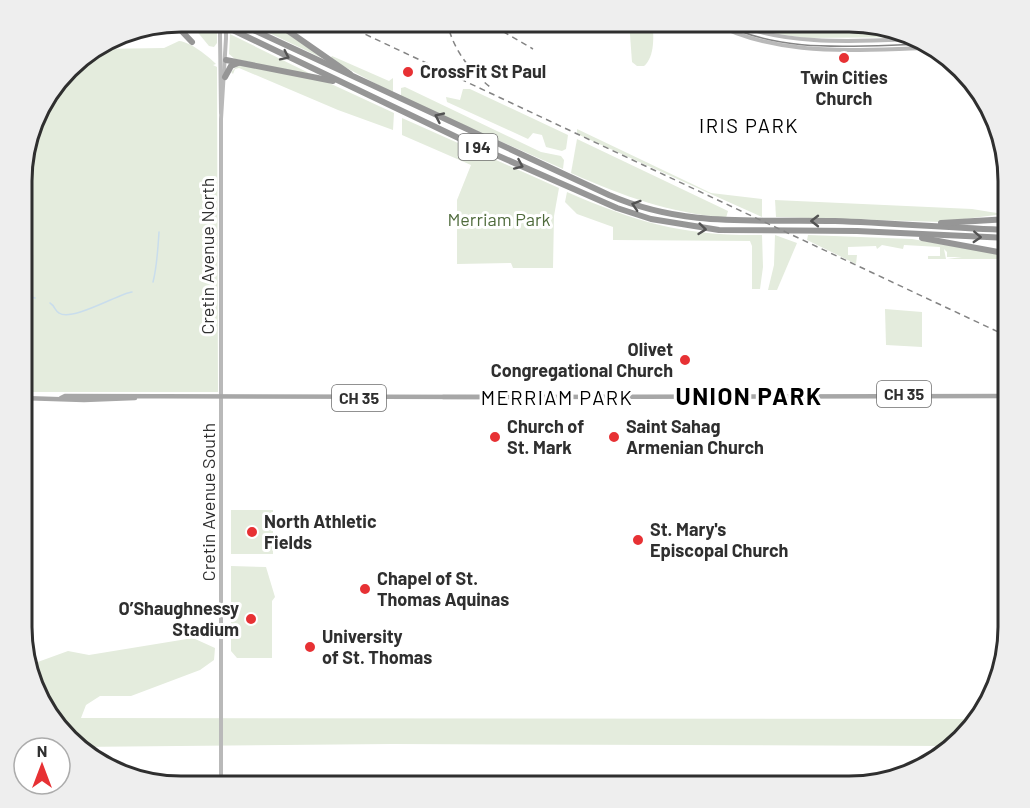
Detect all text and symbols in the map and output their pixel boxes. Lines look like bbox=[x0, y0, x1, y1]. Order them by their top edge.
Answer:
one-way arrow bbox=[279, 48, 290, 60]
marker: Twin Cities Church bbox=[837, 51, 851, 65]
place label: CrossFit St Paul bbox=[420, 60, 546, 82]
marker: CrossFit St Paul bbox=[401, 65, 415, 79]
place label: Twin Cities Church bbox=[800, 66, 888, 109]
one-way arrow bbox=[434, 113, 445, 125]
district label: IRIS PARK bbox=[699, 113, 799, 137]
road number: I 94 bbox=[458, 134, 498, 160]
one-way arrow bbox=[513, 158, 524, 170]
street label: Cretin Avenue North bbox=[196, 177, 218, 335]
one-way arrow bbox=[631, 200, 642, 213]
park label: Merriam Park bbox=[447, 208, 551, 230]
one-way arrow bbox=[811, 215, 820, 227]
one-way arrow bbox=[698, 222, 707, 235]
one-way arrow bbox=[973, 230, 982, 243]
place label: Olivet Congregational Church bbox=[491, 338, 673, 381]
marker: Olivet Congregational Church bbox=[678, 353, 692, 367]
district label: UNION PARK bbox=[676, 381, 822, 410]
road number: CH 35 bbox=[877, 381, 931, 407]
road number: CH 35 bbox=[332, 385, 386, 411]
district label: MERRIAM PARK bbox=[481, 385, 633, 409]
place label: Church of St. Mark bbox=[507, 415, 584, 458]
place label: Saint Sahag Armenian Church bbox=[626, 415, 764, 458]
street label: Cretin Avenue South bbox=[197, 423, 219, 581]
marker: Church of St. Mark bbox=[488, 430, 502, 444]
marker: Saint Sahag Armenian Church bbox=[607, 430, 621, 444]
place label: North Athletic Fields bbox=[264, 510, 377, 553]
place label: St. Mary's Episcopal Church bbox=[650, 518, 788, 561]
marker: North Athletic Fields bbox=[245, 525, 259, 539]
marker: St. Mary's Episcopal Church bbox=[631, 533, 645, 547]
place label: Chapel of St. Thomas Aquinas bbox=[377, 567, 509, 610]
marker: Chapel of St. Thomas Aquinas bbox=[358, 582, 372, 596]
place label: O’Shaughnessy Stadium bbox=[119, 597, 239, 640]
marker: O’Shaughnessy Stadium bbox=[244, 612, 258, 626]
place label: University of St. Thomas bbox=[322, 625, 432, 668]
marker: University of St. Thomas bbox=[303, 640, 317, 654]
north arrow bbox=[12, 736, 72, 796]
text: N bbox=[37, 741, 47, 760]

